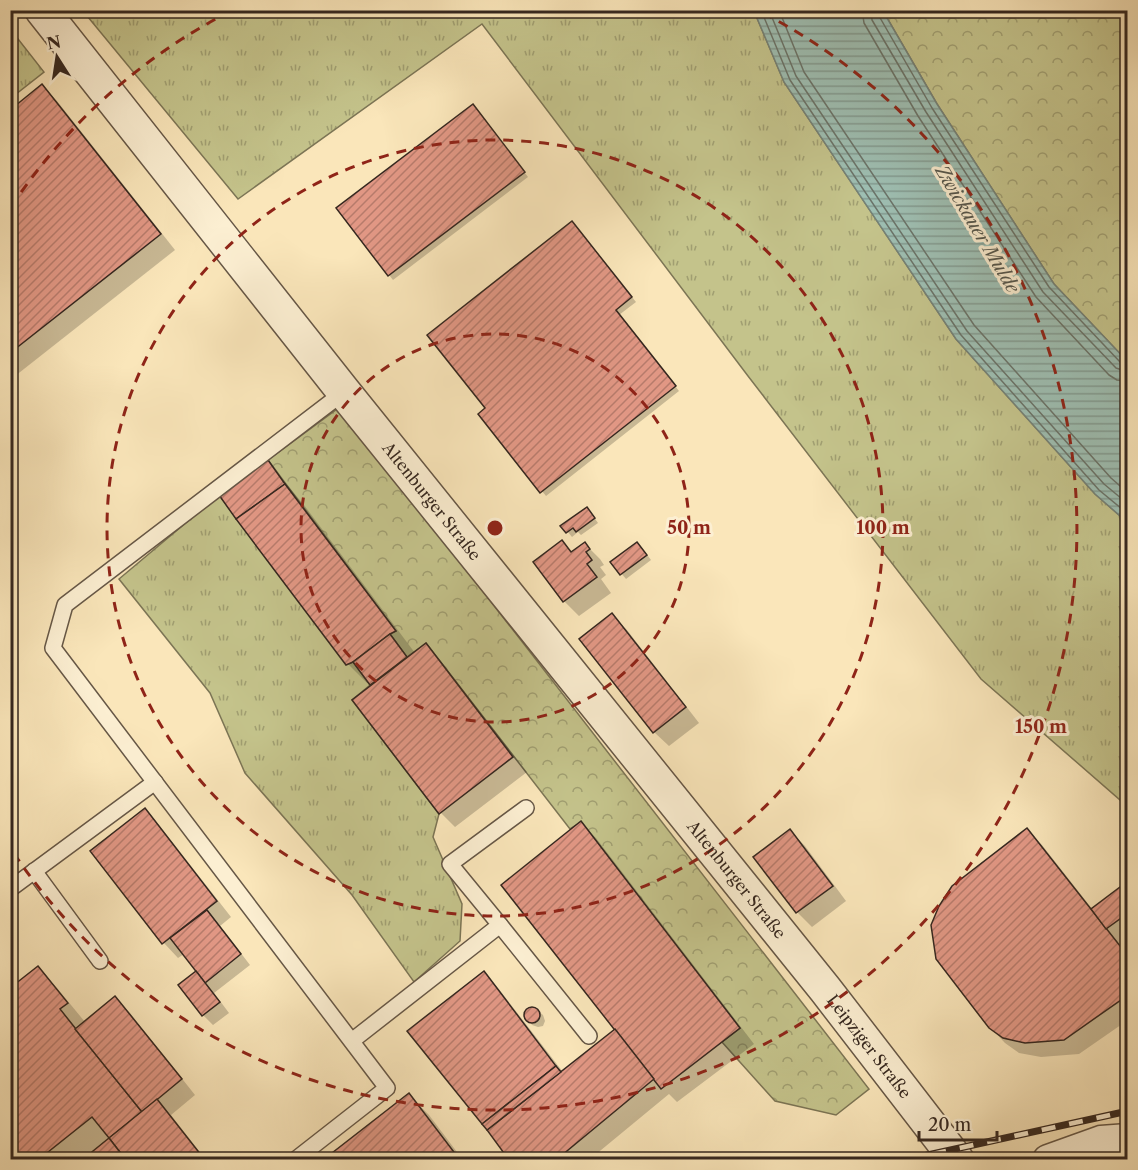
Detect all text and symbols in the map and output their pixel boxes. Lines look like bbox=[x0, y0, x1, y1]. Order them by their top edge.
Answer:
north arrow bbox=[27, 27, 87, 87]
text: N bbox=[45, 31, 63, 54]
water label: Zwickauer Mulde bbox=[930, 160, 1025, 298]
street label: Altenburger Straße bbox=[378, 437, 485, 564]
text: 50 m bbox=[667, 517, 711, 539]
text: 100 m bbox=[856, 517, 910, 539]
centre of rings bbox=[485, 518, 505, 538]
text: 150 m bbox=[1015, 716, 1067, 738]
street label: Altenburger Straße bbox=[683, 816, 790, 943]
street label: Leipziger Straße bbox=[823, 990, 916, 1102]
scale bar bbox=[919, 1104, 997, 1142]
text: 20 m bbox=[928, 1114, 972, 1136]

